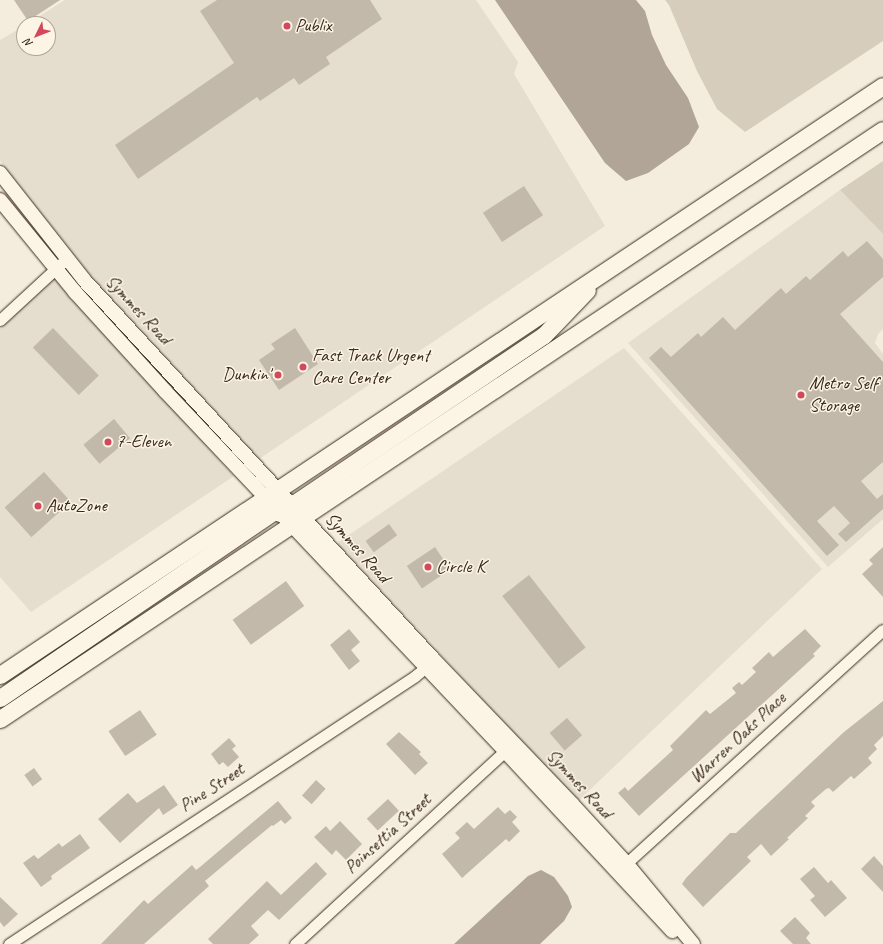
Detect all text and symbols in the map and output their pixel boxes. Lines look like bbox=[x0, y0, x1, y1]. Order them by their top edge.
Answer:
place label: Publix bbox=[295, 15, 332, 37]
north arrow bbox=[16, 16, 56, 56]
marker: Publix bbox=[282, 21, 292, 31]
text: N bbox=[21, 36, 35, 51]
street label: Symmes Road bbox=[100, 271, 176, 349]
place label: Fast Track Urgent Care Center bbox=[312, 345, 430, 389]
marker: Fast Track Urgent Care Center bbox=[297, 361, 309, 373]
place label: Dunkin' bbox=[222, 364, 270, 386]
marker: Dunkin' bbox=[273, 370, 283, 380]
place label: Metro Self Storage bbox=[809, 373, 877, 417]
marker: Metro Self Storage bbox=[796, 390, 806, 400]
place label: 7-Eleven bbox=[116, 431, 171, 453]
marker: 7-Eleven bbox=[103, 437, 113, 447]
place label: AutoZone bbox=[46, 495, 107, 517]
marker: AutoZone bbox=[33, 501, 43, 511]
street label: Symmes Road bbox=[320, 508, 394, 588]
place label: Circle K bbox=[436, 556, 485, 578]
marker: Circle K bbox=[423, 562, 433, 572]
street label: Warren Oaks Place bbox=[685, 687, 791, 789]
street label: Symmes Road bbox=[541, 745, 617, 823]
street label: Pine Street bbox=[175, 758, 249, 818]
street label: Poinsettia Street bbox=[340, 789, 436, 879]

